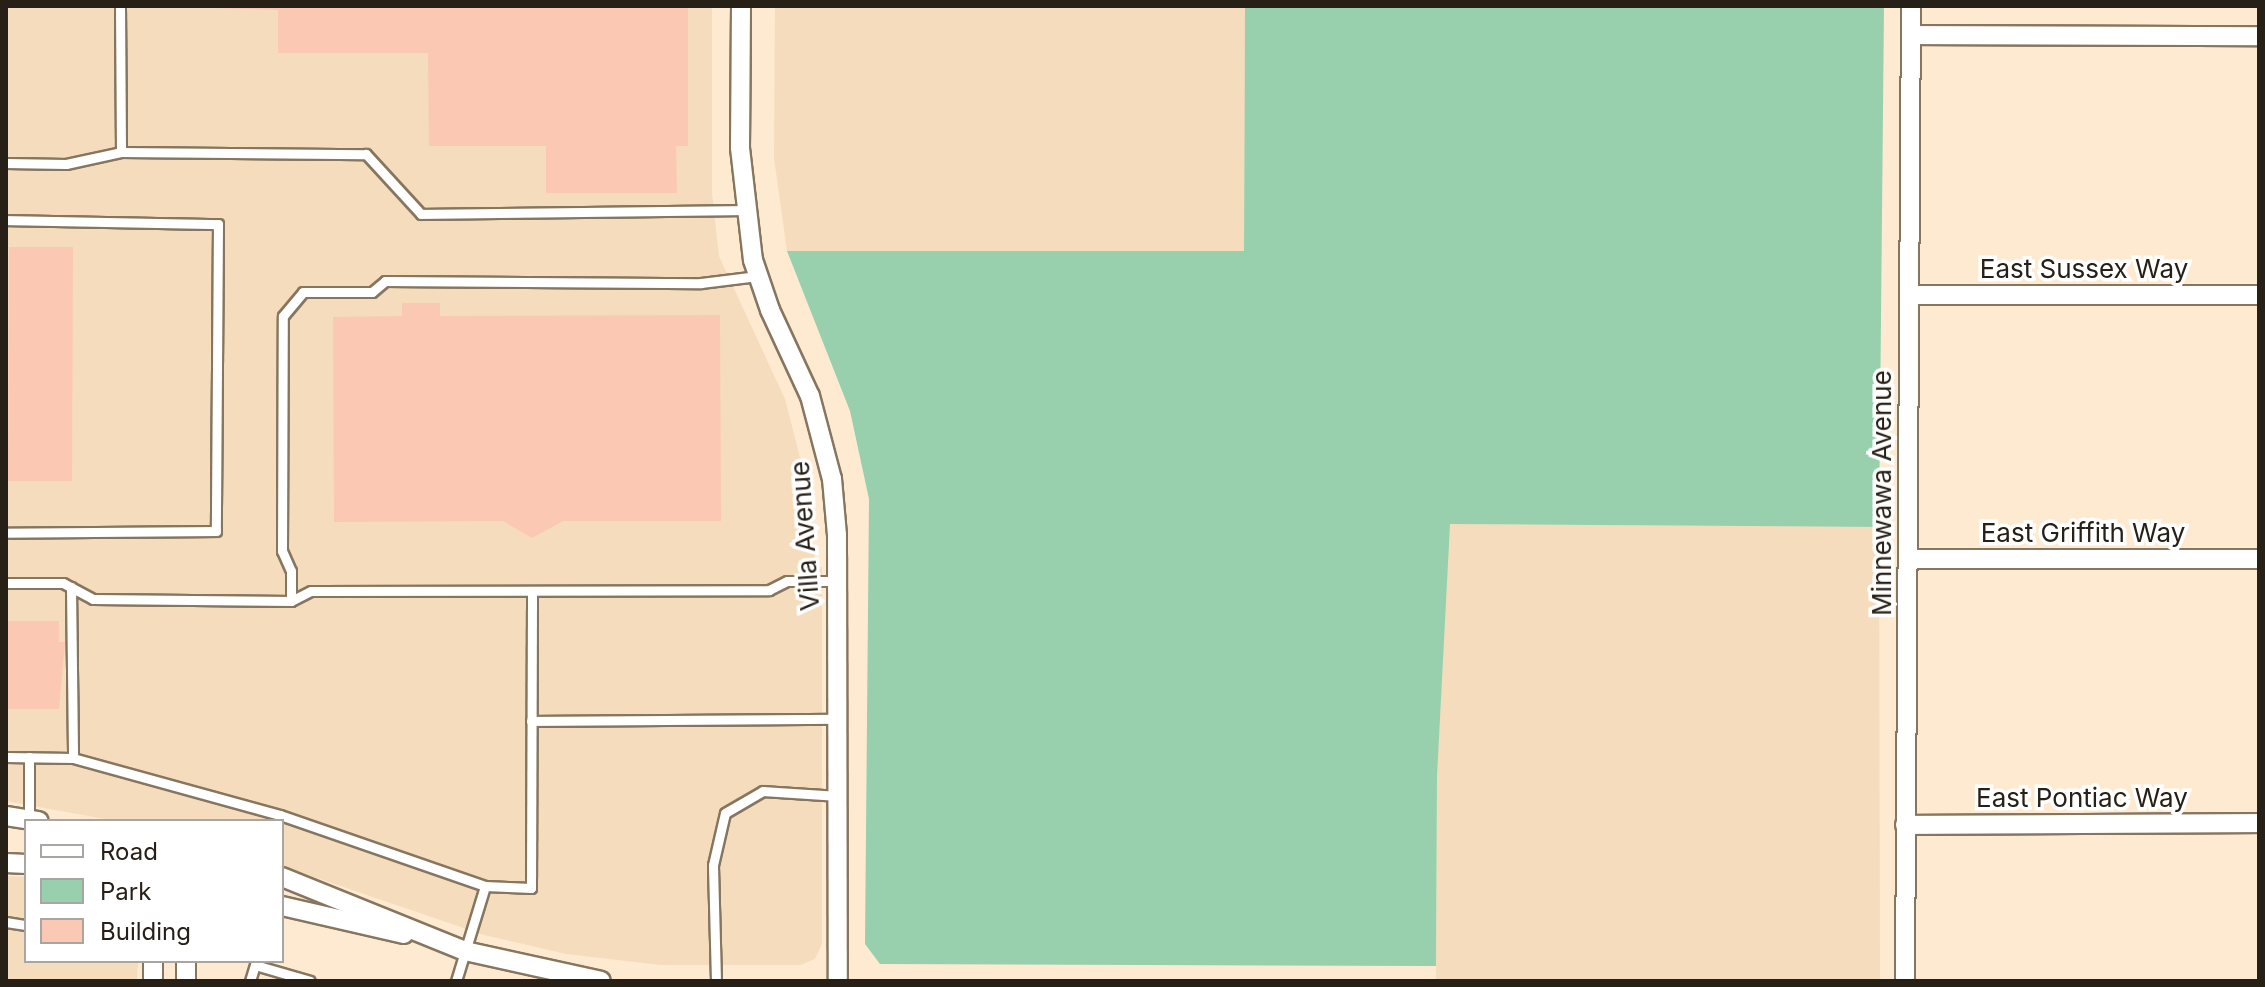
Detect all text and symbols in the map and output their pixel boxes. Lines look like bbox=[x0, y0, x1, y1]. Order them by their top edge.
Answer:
street label: East Sussex Way bbox=[1980, 253, 2188, 285]
street label: Minnewawa Avenue bbox=[1866, 370, 1898, 616]
street label: Villa Avenue bbox=[784, 460, 826, 612]
street label: East Griffith Way bbox=[1981, 517, 2185, 549]
street label: East Pontiac Way bbox=[1976, 782, 2188, 814]
legend bbox=[24, 819, 284, 963]
text: Road bbox=[100, 837, 158, 866]
text: Park bbox=[100, 877, 151, 906]
text: Building bbox=[100, 917, 191, 946]

